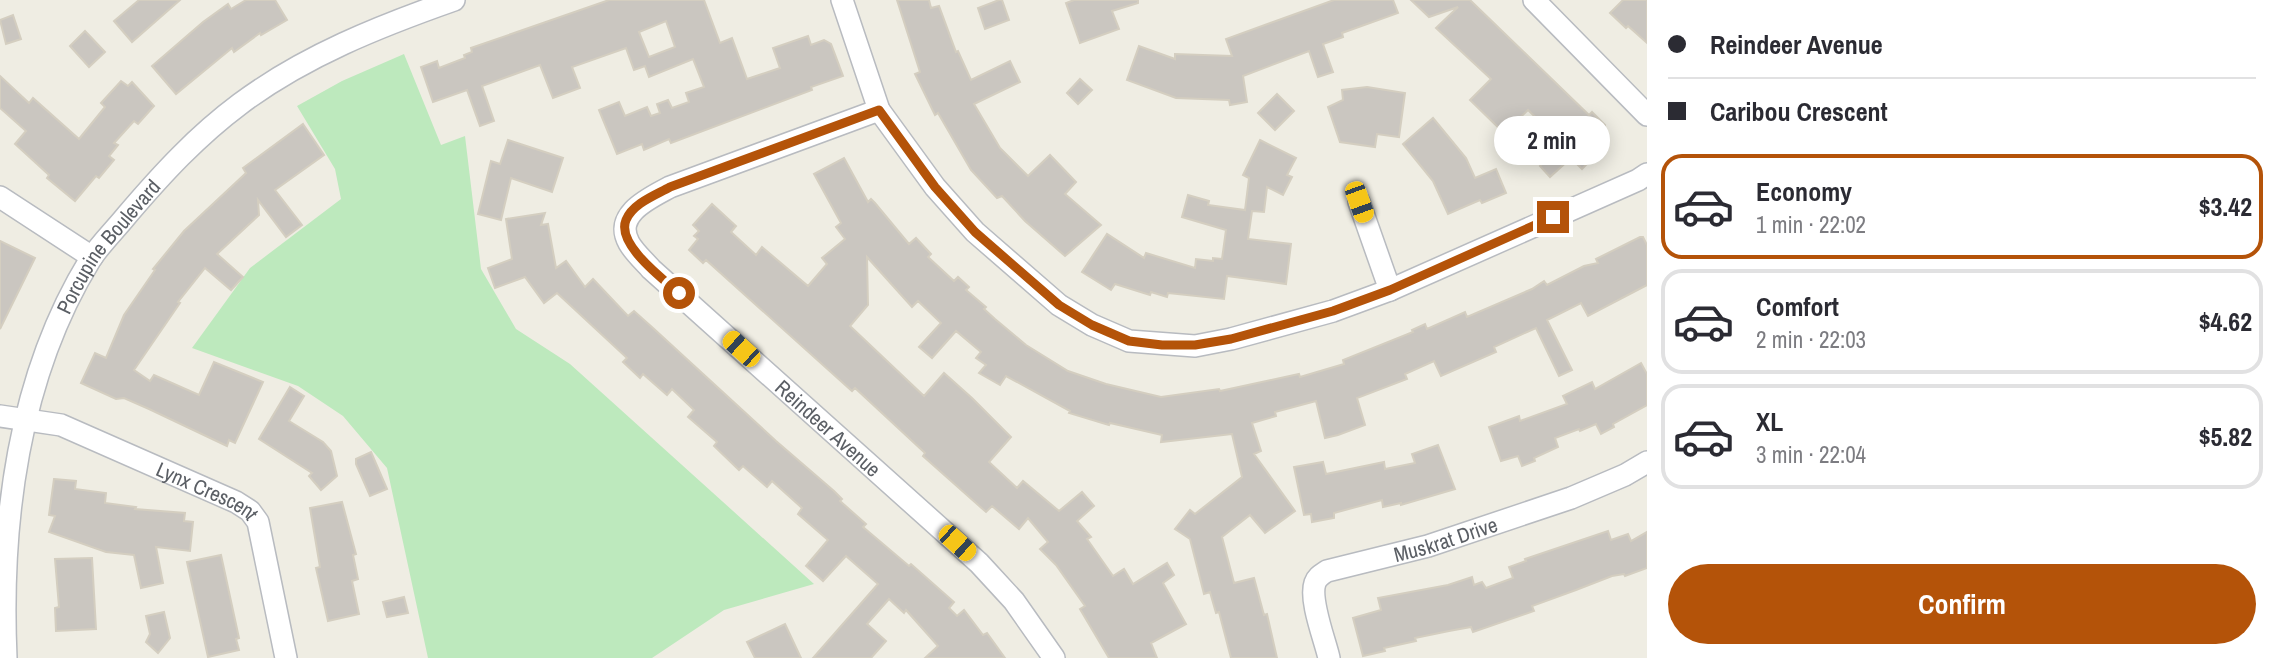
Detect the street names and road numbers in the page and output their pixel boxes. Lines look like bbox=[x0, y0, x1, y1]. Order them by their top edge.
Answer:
street label: Porcupine Boulevard bbox=[49, 173, 166, 318]
street label: Reindeer Avenue bbox=[769, 373, 888, 483]
street label: Lynx Crescent bbox=[152, 454, 266, 526]
street label: Muskrat Drive bbox=[1390, 509, 1501, 569]

